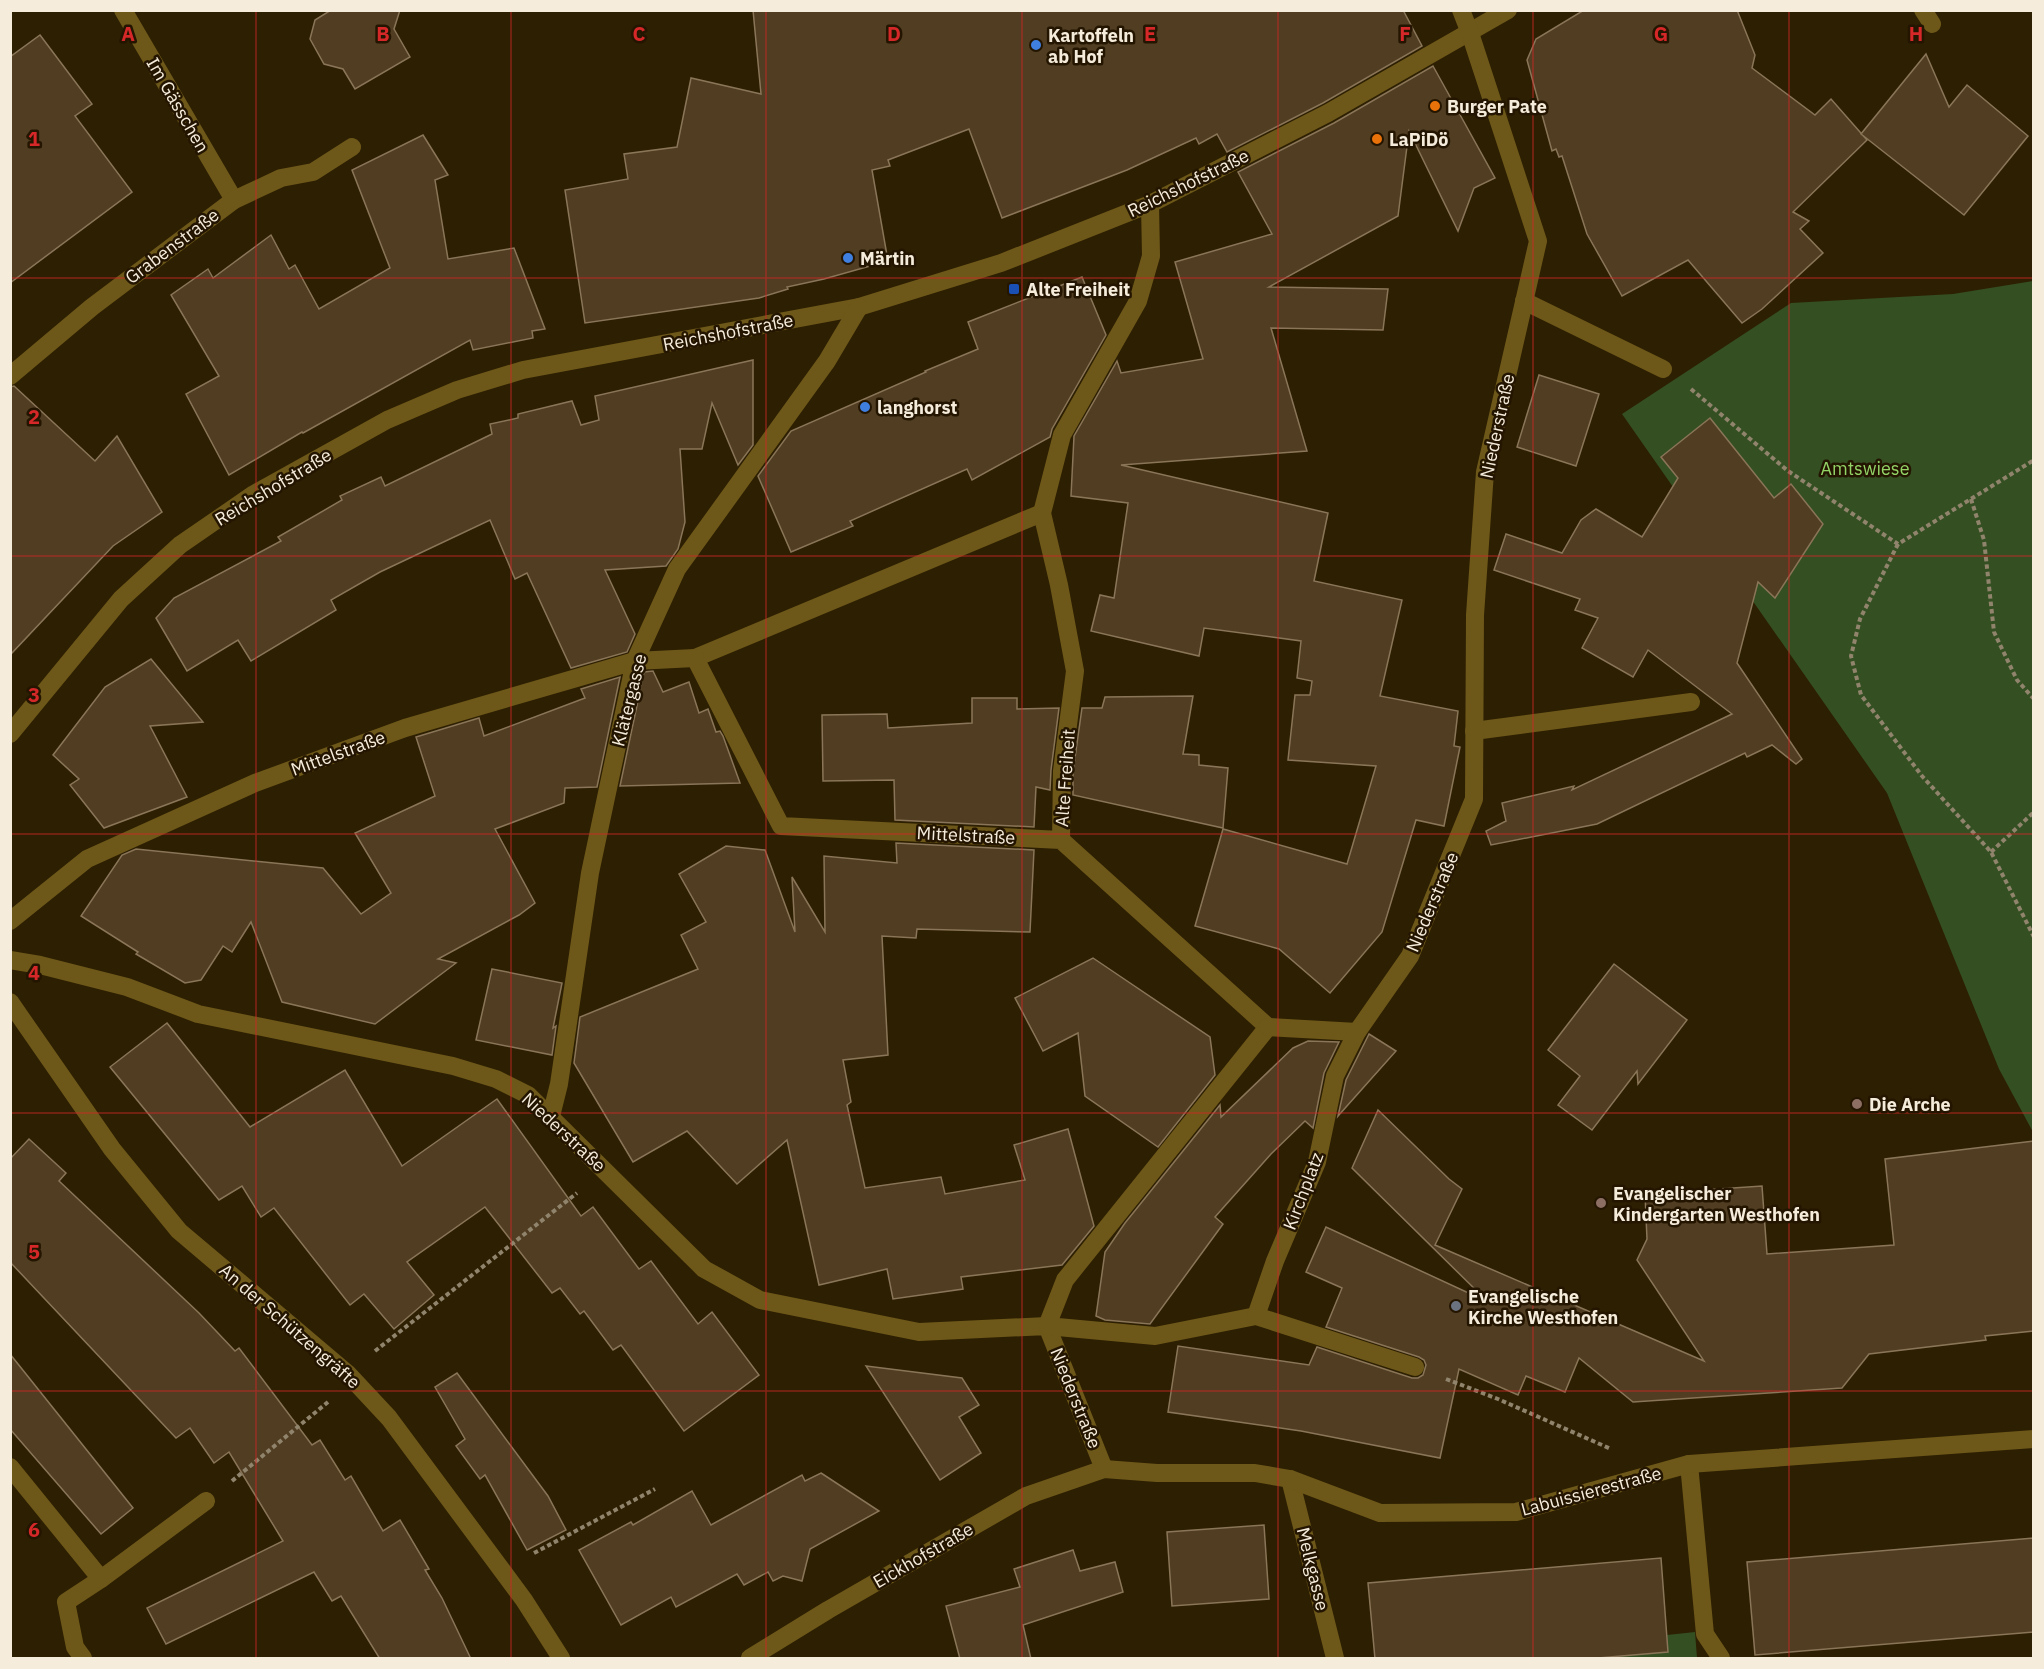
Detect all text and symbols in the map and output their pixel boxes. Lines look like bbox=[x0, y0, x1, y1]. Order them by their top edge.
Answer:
text: A bbox=[121, 20, 135, 47]
text: B bbox=[376, 20, 390, 47]
text: C bbox=[632, 20, 646, 47]
text: D bbox=[887, 20, 901, 47]
text: E bbox=[1144, 20, 1156, 47]
text: F bbox=[1399, 20, 1411, 47]
text: G bbox=[1654, 20, 1668, 47]
text: H bbox=[1909, 20, 1923, 47]
place label: Kartoffeln ab Hof bbox=[1048, 24, 1134, 68]
marker: Kartoffeln ab Hof bbox=[1029, 38, 1043, 52]
street label: Im Gässchen bbox=[142, 53, 214, 157]
place label: Burger Pate bbox=[1447, 95, 1547, 118]
marker: Burger Pate bbox=[1428, 99, 1442, 113]
text: 1 bbox=[28, 125, 40, 152]
place label: LaPiDö bbox=[1389, 128, 1449, 151]
marker: LaPiDö bbox=[1370, 132, 1384, 146]
street label: Reichshofstraße bbox=[1124, 144, 1253, 222]
street label: Grabenstraße bbox=[120, 203, 224, 289]
place label: Märtin bbox=[860, 247, 915, 270]
marker: Märtin bbox=[841, 251, 855, 265]
place label: Alte Freiheit bbox=[1026, 278, 1130, 301]
marker: Alte Freiheit bbox=[1007, 282, 1021, 296]
street label: Reichshofstraße bbox=[661, 308, 795, 356]
street label: Niederstraße bbox=[1475, 371, 1519, 481]
place label: langhorst bbox=[877, 396, 957, 419]
marker: langhorst bbox=[858, 400, 872, 414]
text: 2 bbox=[28, 403, 40, 430]
street label: Reichshofstraße bbox=[210, 443, 336, 531]
park label: Amtswiese bbox=[1820, 457, 1910, 480]
street label: Klätergasse bbox=[606, 651, 652, 749]
text: 3 bbox=[28, 681, 40, 708]
street label: Mittelstraße bbox=[288, 725, 388, 781]
street label: Alte Freiheit bbox=[1050, 728, 1080, 828]
street label: Mittelstraße bbox=[916, 821, 1016, 849]
street label: Niederstraße bbox=[1401, 848, 1463, 956]
text: 4 bbox=[28, 959, 40, 986]
street label: Niederstraße bbox=[517, 1087, 611, 1177]
place label: Die Arche bbox=[1869, 1093, 1951, 1116]
marker: Die Arche bbox=[1850, 1097, 1864, 1111]
street label: Kirchplatz bbox=[1278, 1149, 1328, 1233]
place label: Evangelischer Kindergarten Westhofen bbox=[1613, 1182, 1820, 1226]
marker: Evangelischer Kindergarten Westhofen bbox=[1594, 1196, 1608, 1210]
text: 5 bbox=[28, 1238, 40, 1265]
street label: An der Schützengräfte bbox=[215, 1258, 365, 1394]
place label: Evangelische Kirche Westhofen bbox=[1468, 1285, 1618, 1329]
marker: Evangelische Kirche Westhofen bbox=[1449, 1299, 1463, 1313]
street label: Niederstraße bbox=[1045, 1344, 1107, 1452]
street label: Labuissierestraße bbox=[1518, 1461, 1664, 1521]
text: 6 bbox=[28, 1516, 40, 1543]
street label: Eickhofstraße bbox=[869, 1517, 977, 1593]
street label: Melkgasse bbox=[1292, 1525, 1334, 1613]

